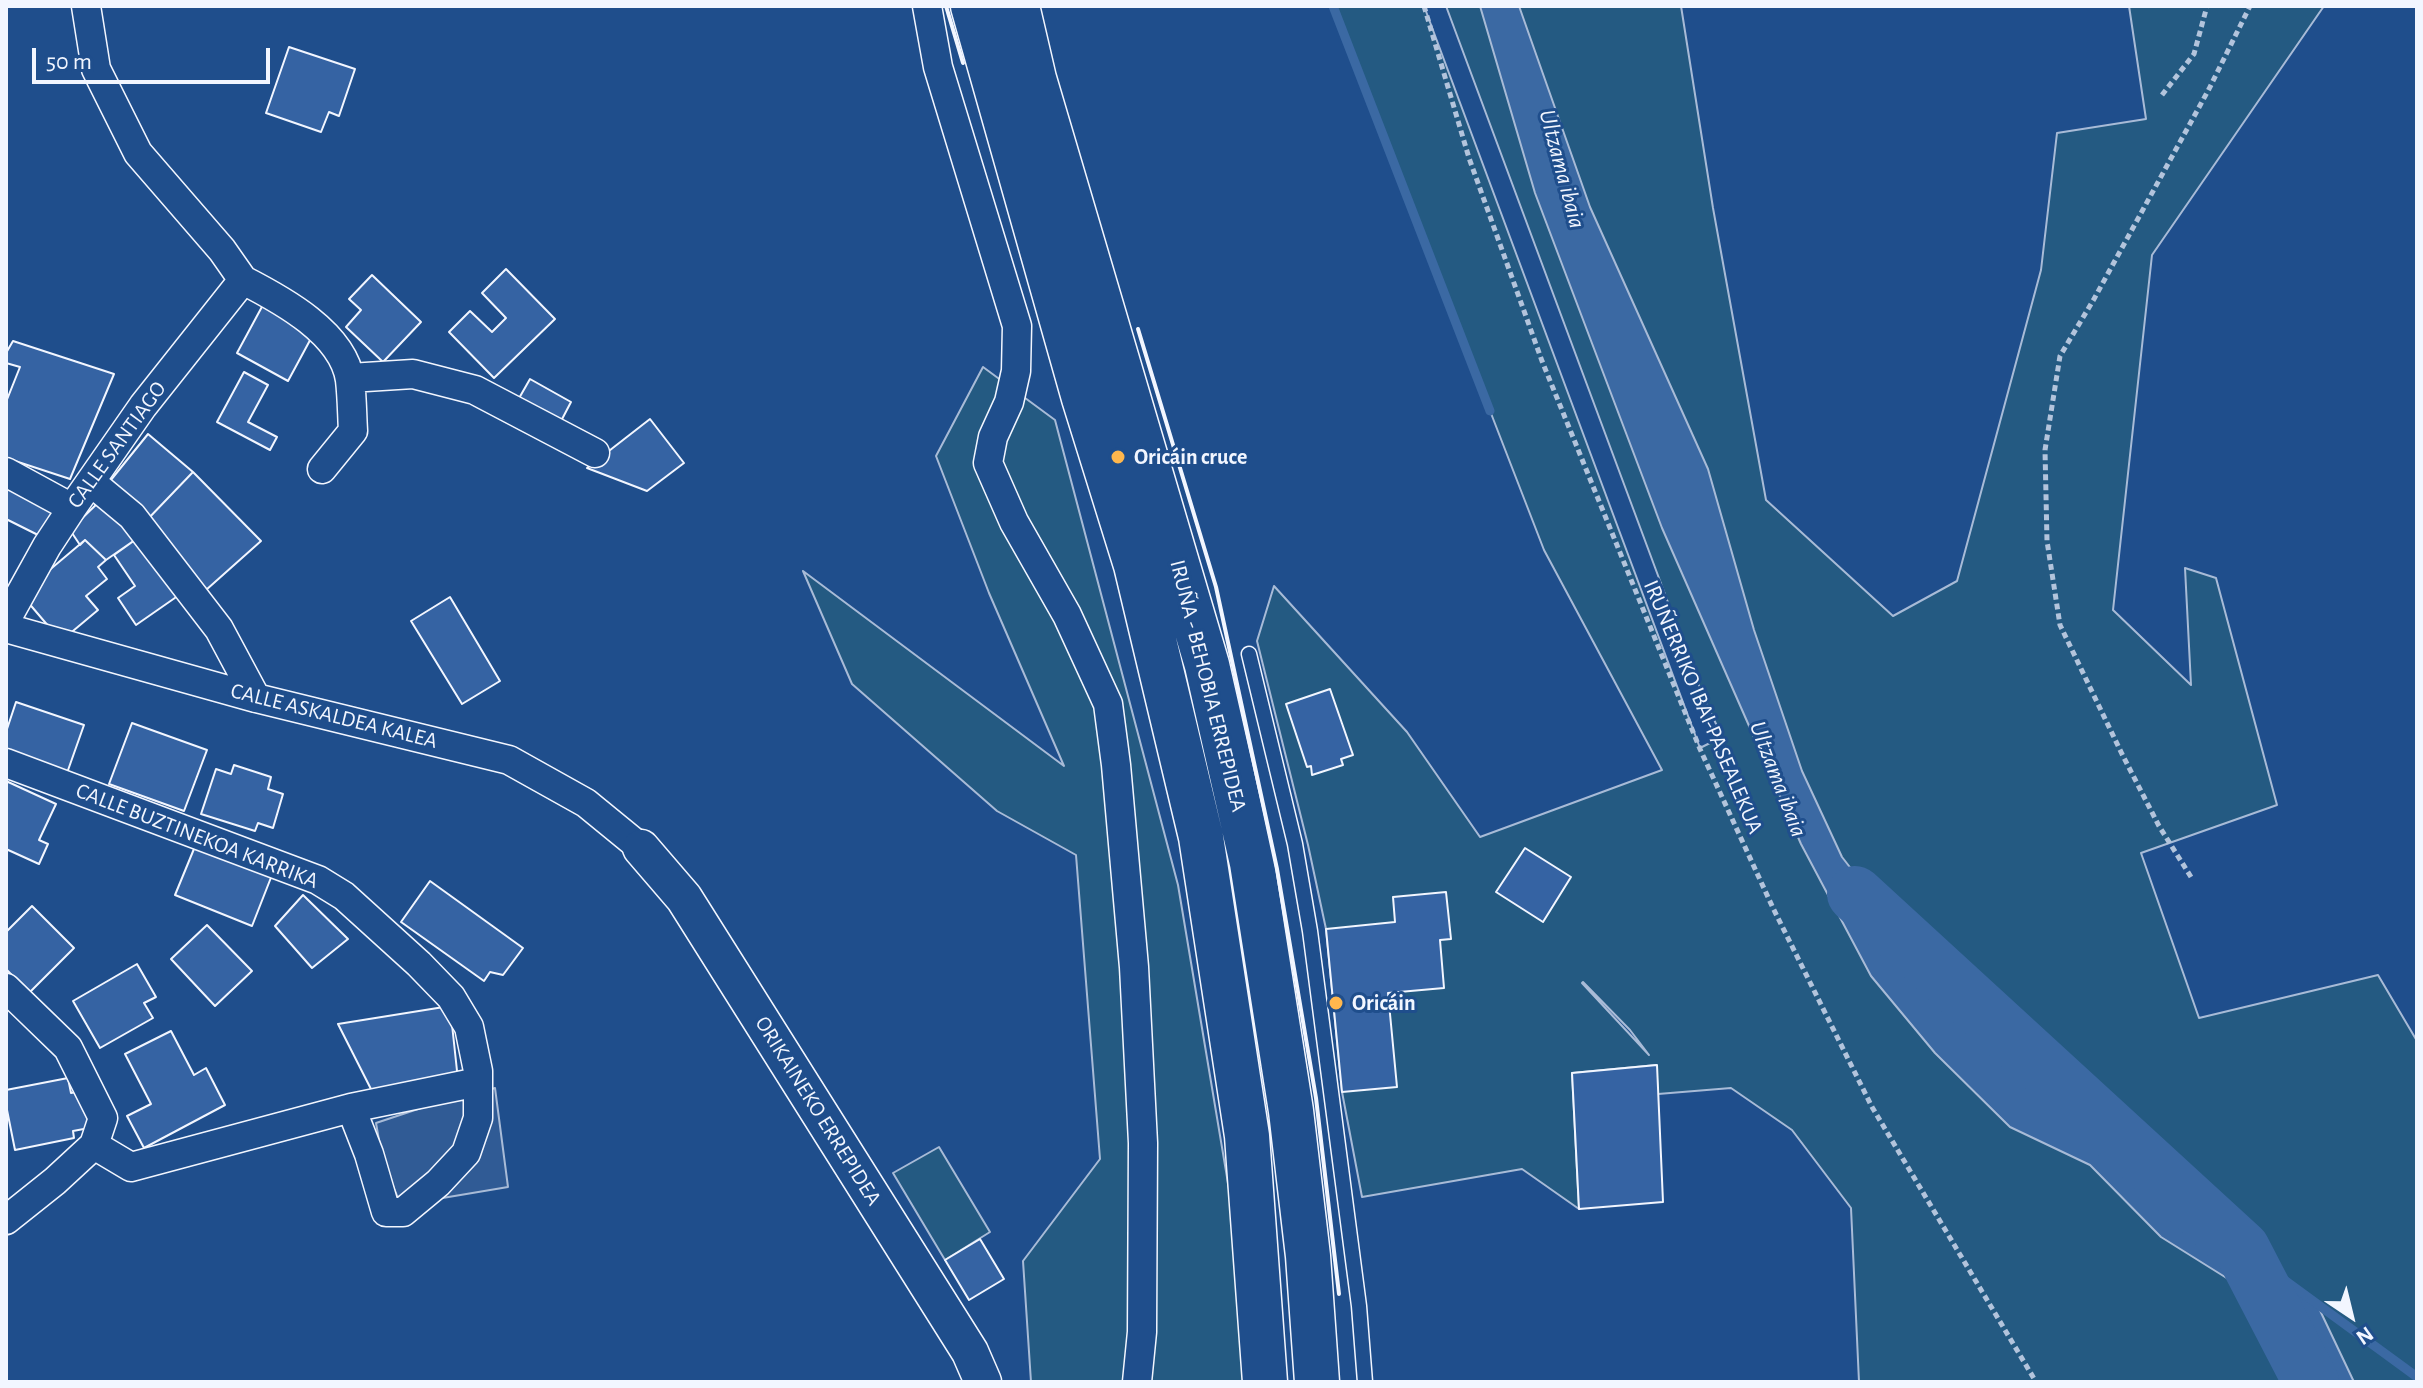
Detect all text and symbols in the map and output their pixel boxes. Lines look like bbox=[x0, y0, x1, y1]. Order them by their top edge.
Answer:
scale bar bbox=[36, 32, 274, 82]
text: 50 m bbox=[46, 50, 92, 74]
water label: Ultzama ibaia bbox=[1532, 106, 1592, 232]
street label: CALLE SANTIAGO bbox=[62, 376, 172, 514]
place label: Oricáin cruce bbox=[1134, 444, 1247, 470]
marker: Oricáin cruce bbox=[1109, 448, 1127, 466]
street label: IRUÑA - BEHOBIA ERREPIDEA bbox=[1164, 557, 1252, 815]
street label: IRUÑERRIKO IBAI-PASEALEKUA bbox=[1638, 576, 1768, 838]
street label: CALLE ASKALDEA KALEA bbox=[228, 678, 440, 754]
water label: Ultzama ibaia bbox=[1743, 717, 1813, 841]
street label: CALLE BUZTINEKOA KARRIKA bbox=[72, 778, 322, 894]
place label: Oricáin bbox=[1352, 990, 1416, 1016]
marker: Oricáin bbox=[1327, 994, 1345, 1012]
street label: ORIKAINEKO ERREPIDEA bbox=[749, 1012, 887, 1210]
north arrow bbox=[2311, 1276, 2391, 1356]
text: N bbox=[2352, 1322, 2377, 1349]

